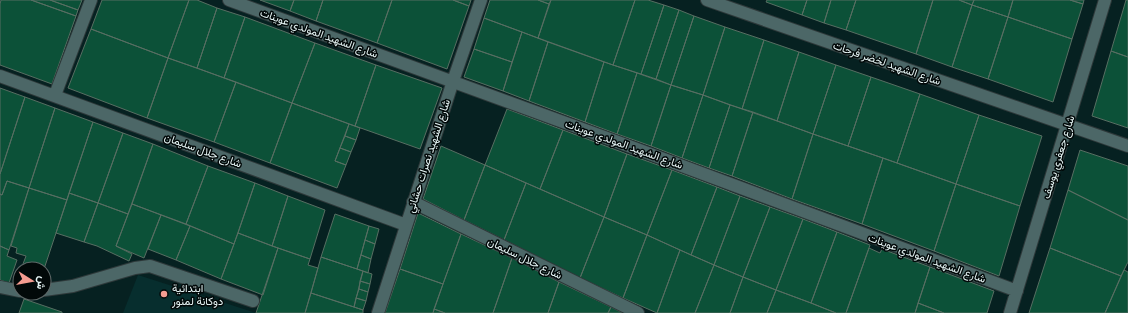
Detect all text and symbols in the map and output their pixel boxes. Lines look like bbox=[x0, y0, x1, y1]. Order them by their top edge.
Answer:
street label: شارع الشهيد المولدي عوينات bbox=[257, 5, 380, 64]
street label: شارع الشهيد لخضر فرحات bbox=[831, 38, 943, 89]
street label: شارع الشهيد نصرات حشاني bbox=[403, 97, 456, 215]
street label: شارع جعفري يوسف bbox=[1039, 113, 1080, 201]
street label: شارع الشهيد المولدي عوينات bbox=[562, 116, 685, 175]
street label: شارع جلال سليمان bbox=[162, 130, 244, 172]
street label: شارع الشهيد المولدي عوينات bbox=[865, 230, 988, 289]
street label: شارع جلال سليمان bbox=[485, 234, 565, 283]
north arrow bbox=[12, 261, 52, 301]
text: ش bbox=[34, 275, 50, 291]
place label: ابتدائية دوكانة لمنور bbox=[171, 281, 223, 308]
marker: ابتدائية دوكانة لمنور bbox=[159, 289, 169, 299]

